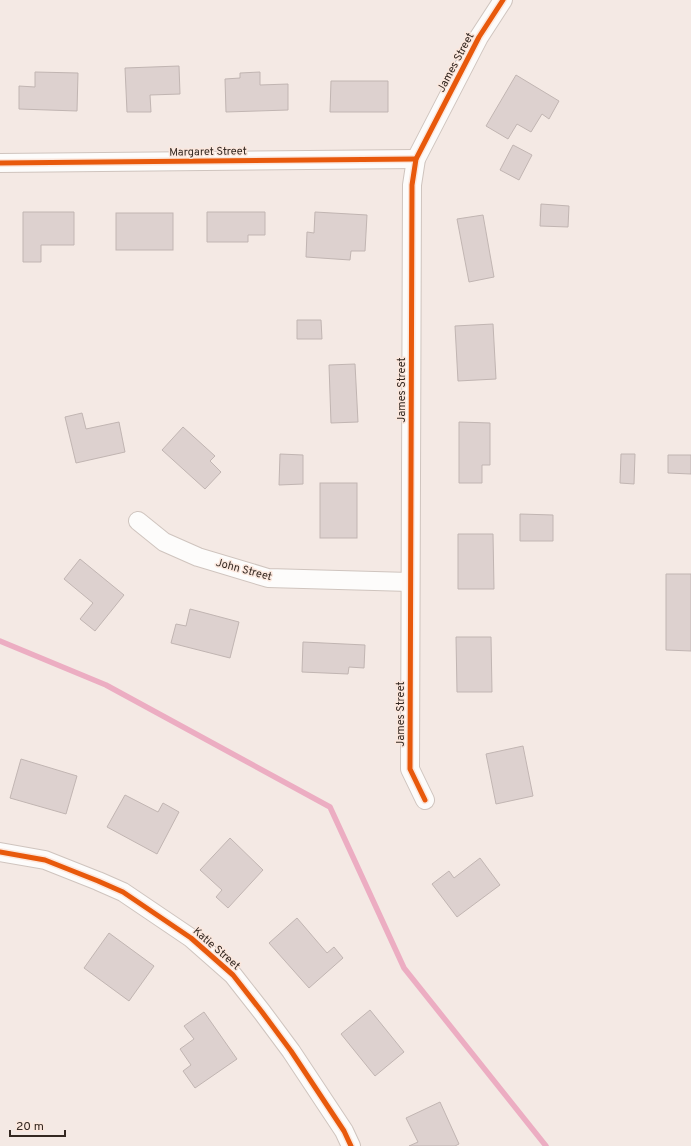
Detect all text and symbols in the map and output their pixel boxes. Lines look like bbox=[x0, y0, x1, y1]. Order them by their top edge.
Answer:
street label: James Street bbox=[434, 30, 477, 95]
street label: Margaret Street bbox=[169, 144, 247, 160]
street label: James Street bbox=[395, 357, 409, 423]
street label: John Street bbox=[214, 556, 273, 584]
street label: James Street bbox=[394, 681, 408, 747]
street label: Katie Street bbox=[190, 924, 243, 973]
scale bar bbox=[10, 1112, 65, 1138]
text: 20 m bbox=[16, 1119, 44, 1135]

